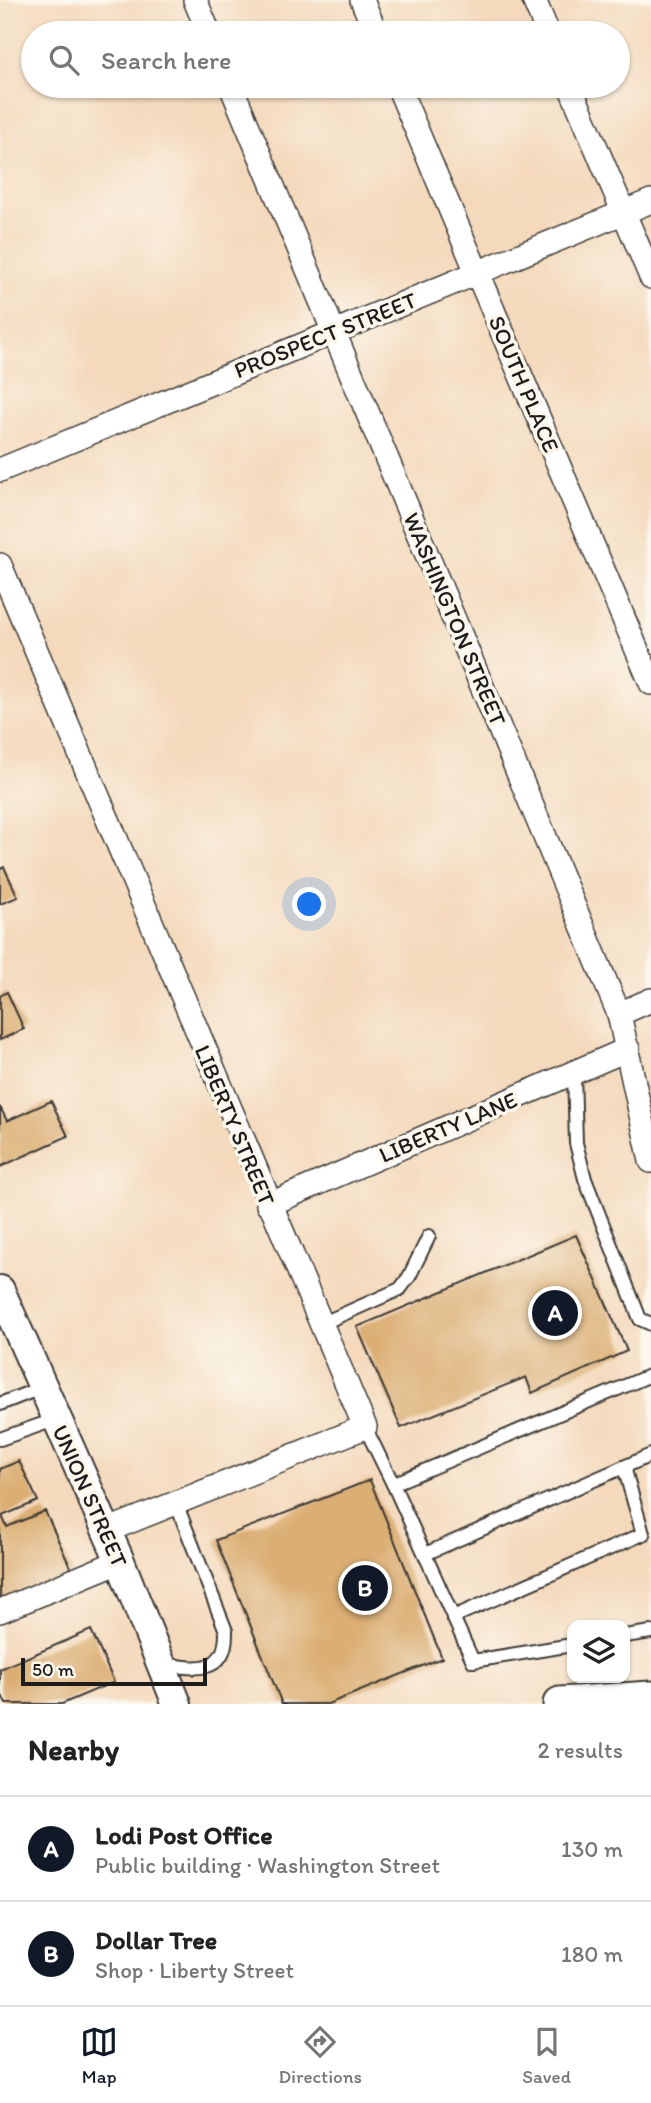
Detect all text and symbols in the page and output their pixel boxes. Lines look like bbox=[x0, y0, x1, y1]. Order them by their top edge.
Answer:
search box bbox=[21, 21, 630, 98]
icon: search bbox=[45, 41, 83, 79]
text: Search here bbox=[101, 44, 231, 76]
street label: PROSPECT STREET bbox=[230, 286, 420, 384]
street label: SOUTH PLACE bbox=[483, 311, 565, 457]
street label: WASHINGTON STREET bbox=[397, 508, 513, 730]
your location bbox=[292, 887, 326, 921]
street label: LIBERTY STREET bbox=[189, 1041, 281, 1209]
street label: LIBERTY LANE bbox=[375, 1085, 521, 1169]
pin: A bbox=[532, 1287, 578, 1339]
street label: UNION STREET bbox=[46, 1421, 134, 1571]
pin: B bbox=[342, 1562, 388, 1614]
map controls bbox=[567, 1620, 630, 1683]
button: layers bbox=[567, 1620, 630, 1683]
scale bar bbox=[21, 1655, 206, 1687]
text: 50 m bbox=[32, 1658, 74, 1681]
text: Nearby bbox=[28, 1731, 119, 1768]
text: 2 results bbox=[537, 1736, 623, 1764]
text: Lodi Post Office bbox=[95, 1819, 273, 1851]
text: A bbox=[44, 1835, 58, 1863]
text: 130 m bbox=[561, 1835, 623, 1863]
text: Public building · Washington Street bbox=[95, 1851, 440, 1879]
text: Dollar Tree bbox=[95, 1924, 217, 1956]
text: B bbox=[44, 1940, 58, 1968]
text: 180 m bbox=[561, 1940, 623, 1968]
text: Shop · Liberty Street bbox=[95, 1956, 294, 1984]
tab: Map bbox=[80, 2023, 118, 2088]
tab: Directions bbox=[278, 2023, 362, 2088]
tab: Saved bbox=[522, 2023, 571, 2088]

